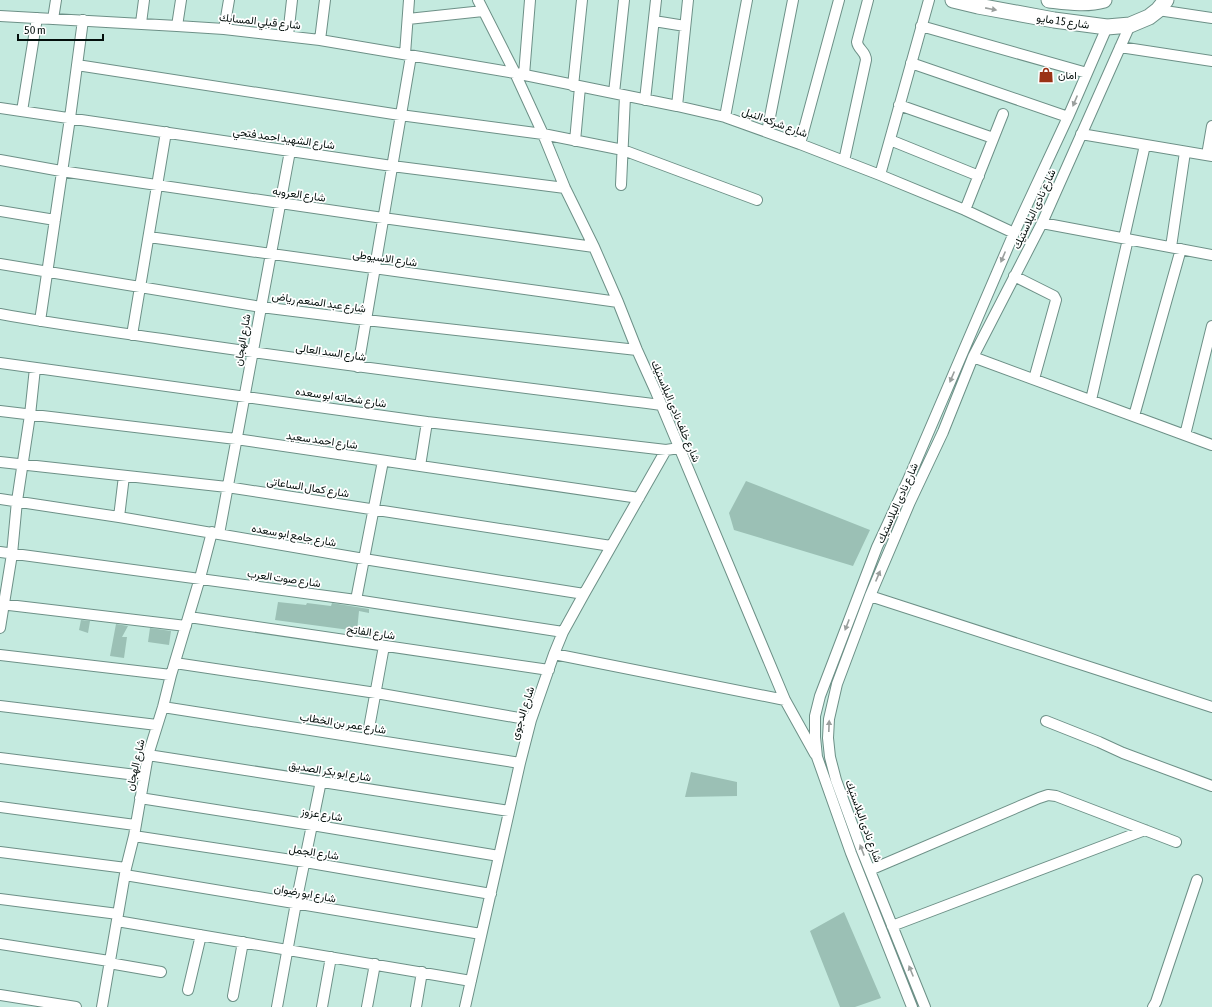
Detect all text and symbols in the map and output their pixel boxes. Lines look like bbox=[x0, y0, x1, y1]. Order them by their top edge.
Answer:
one-way arrow bbox=[985, 6, 997, 12]
street label: شارع قبلي المسابك bbox=[218, 11, 302, 35]
street label: شارع 15 مايو bbox=[1036, 11, 1090, 33]
scale bar bbox=[18, 16, 103, 42]
text: 50 m bbox=[24, 23, 46, 37]
shop icon: امان bbox=[1037, 66, 1055, 84]
place label: امان bbox=[1058, 69, 1077, 81]
one-way arrow bbox=[1071, 95, 1077, 107]
street label: شارع شركه النيل bbox=[740, 105, 810, 141]
street label: شارع الشهيد احمد فتحي bbox=[232, 125, 336, 155]
street label: شارع نادى البلاستيك bbox=[1010, 167, 1060, 252]
street label: شارع العروبه bbox=[271, 184, 327, 206]
street label: شارع الاسيوطى bbox=[352, 248, 418, 270]
one-way arrow bbox=[1000, 252, 1006, 263]
street label: شارع عبد المنعم رياض bbox=[271, 289, 367, 317]
street label: شارع الهجان bbox=[232, 313, 255, 367]
street label: شارع السد العالى bbox=[295, 341, 367, 365]
street label: شارع خلف نادى البلاستيك bbox=[647, 358, 703, 465]
one-way arrow bbox=[949, 371, 955, 382]
street label: شارع شحاته ابو سعده bbox=[294, 385, 388, 411]
street label: شارع احمد سعيد bbox=[285, 429, 359, 453]
street label: شارع نادى البلاستيك bbox=[874, 461, 922, 546]
street label: شارع كمال الساعاتى bbox=[266, 475, 350, 501]
street label: شارع جامع ابو سعده bbox=[250, 522, 338, 550]
street label: شارع صوت العرب bbox=[246, 567, 322, 591]
one-way arrow bbox=[875, 571, 881, 582]
one-way arrow bbox=[843, 620, 849, 632]
street label: شارع الفاتح bbox=[346, 623, 396, 643]
street label: شارع الدجوى bbox=[508, 685, 538, 742]
street label: شارع عمر بن الخطاب bbox=[299, 710, 387, 738]
one-way arrow bbox=[825, 720, 832, 732]
street label: شارع الهجان bbox=[123, 738, 149, 792]
street label: شارع ابو بكر الصديق bbox=[288, 759, 372, 785]
street label: شارع نادى البلاستيك bbox=[842, 778, 885, 865]
street label: شارع عزوز bbox=[299, 805, 344, 825]
street label: شارع الجمل bbox=[288, 842, 340, 864]
one-way arrow bbox=[858, 844, 864, 856]
street label: شارع ابو رضوان bbox=[273, 882, 337, 906]
one-way arrow bbox=[907, 964, 913, 976]

